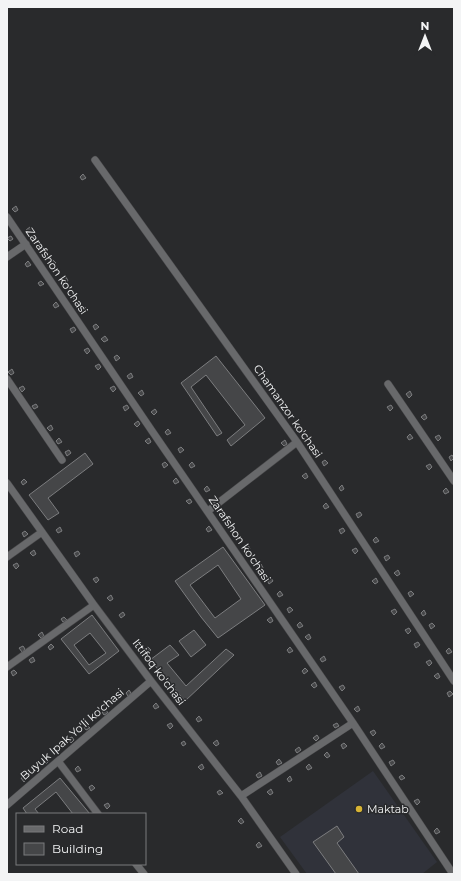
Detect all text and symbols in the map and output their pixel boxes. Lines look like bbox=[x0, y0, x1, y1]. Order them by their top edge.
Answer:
north arrow bbox=[405, 16, 445, 56]
text: N bbox=[421, 19, 429, 33]
street label: Zarafshon ko'chasi bbox=[23, 225, 91, 317]
street label: Chamanzor ko'chasi bbox=[251, 362, 325, 460]
street label: Zarafshon ko'chasi bbox=[206, 493, 274, 585]
street label: Ittifoq ko'chasi bbox=[130, 636, 189, 708]
street label: Buyuk Ipak Yo'li ko'chasi bbox=[17, 685, 127, 783]
place label: Maktab bbox=[367, 802, 409, 816]
marker: Maktab bbox=[354, 804, 364, 814]
legend bbox=[16, 813, 146, 865]
text: Road bbox=[52, 821, 83, 836]
text: Building bbox=[52, 841, 103, 856]

